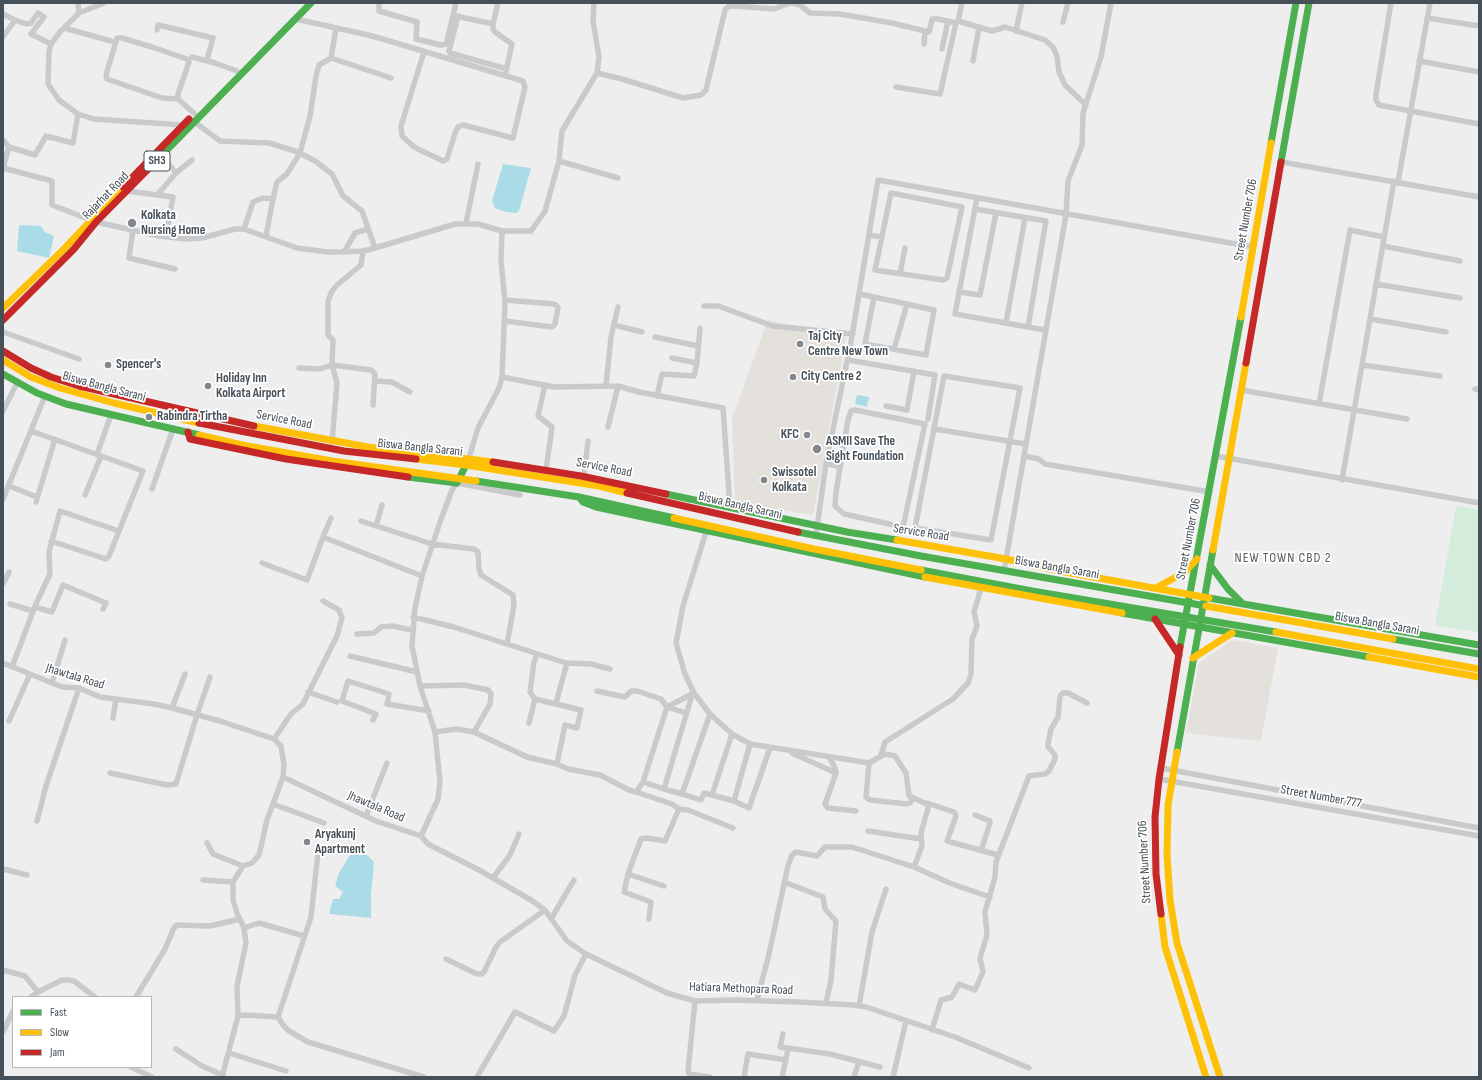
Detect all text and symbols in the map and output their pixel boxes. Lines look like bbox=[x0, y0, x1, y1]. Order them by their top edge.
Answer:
road number: SH3 bbox=[144, 151, 170, 171]
street label: Rajarhat Road bbox=[79, 169, 133, 223]
street label: Street Number 706 bbox=[1231, 178, 1261, 262]
place label: Kolkata Nursing Home bbox=[141, 208, 205, 239]
marker: Kolkata Nursing Home bbox=[126, 217, 138, 229]
place label: Taj City Centre New Town bbox=[808, 329, 888, 360]
marker: Taj City Centre New Town bbox=[795, 339, 805, 349]
place label: Spencer's bbox=[116, 357, 161, 373]
marker: Spencer's bbox=[103, 360, 113, 370]
street label: Biswa Bangla Sarani bbox=[61, 368, 147, 406]
place label: City Centre 2 bbox=[801, 369, 862, 385]
place label: Holiday Inn Kolkata Airport bbox=[216, 371, 285, 402]
marker: City Centre 2 bbox=[788, 372, 798, 382]
marker: Holiday Inn Kolkata Airport bbox=[203, 381, 213, 391]
street label: Service Road bbox=[255, 407, 313, 433]
place label: Rabindra Tirtha bbox=[157, 409, 227, 425]
marker: Rabindra Tirtha bbox=[144, 412, 154, 422]
place label: KFC bbox=[781, 427, 799, 443]
marker: KFC bbox=[802, 430, 812, 440]
place label: ASMII Save The Sight Foundation bbox=[826, 434, 904, 465]
street label: Biswa Bangla Sarani bbox=[377, 436, 463, 460]
marker: ASMII Save The Sight Foundation bbox=[811, 443, 823, 455]
street label: Service Road bbox=[575, 455, 633, 481]
place label: Swissotel Kolkata bbox=[772, 465, 816, 496]
marker: Swissotel Kolkata bbox=[759, 475, 769, 485]
street label: Biswa Bangla Sarani bbox=[697, 489, 783, 523]
street label: Street Number 706 bbox=[1173, 497, 1205, 581]
street label: Service Road bbox=[892, 521, 950, 545]
district label: NEW TOWN CBD 2 bbox=[1235, 550, 1331, 566]
street label: Biswa Bangla Sarani bbox=[1014, 553, 1100, 583]
street label: Biswa Bangla Sarani bbox=[1334, 609, 1420, 639]
street label: Jhawtala Road bbox=[44, 661, 106, 693]
street label: Street Number 777 bbox=[1279, 782, 1363, 812]
street label: Jhawtala Road bbox=[345, 788, 407, 826]
street label: Street Number 706 bbox=[1135, 820, 1155, 904]
place label: Aryakunj Apartment bbox=[315, 827, 365, 858]
marker: Aryakunj Apartment bbox=[302, 837, 312, 847]
street label: Hatiara Methopara Road bbox=[689, 979, 793, 999]
legend bbox=[12, 996, 152, 1068]
text: Fast bbox=[50, 1005, 67, 1020]
text: Slow bbox=[50, 1025, 69, 1040]
text: Jam bbox=[50, 1045, 65, 1060]

